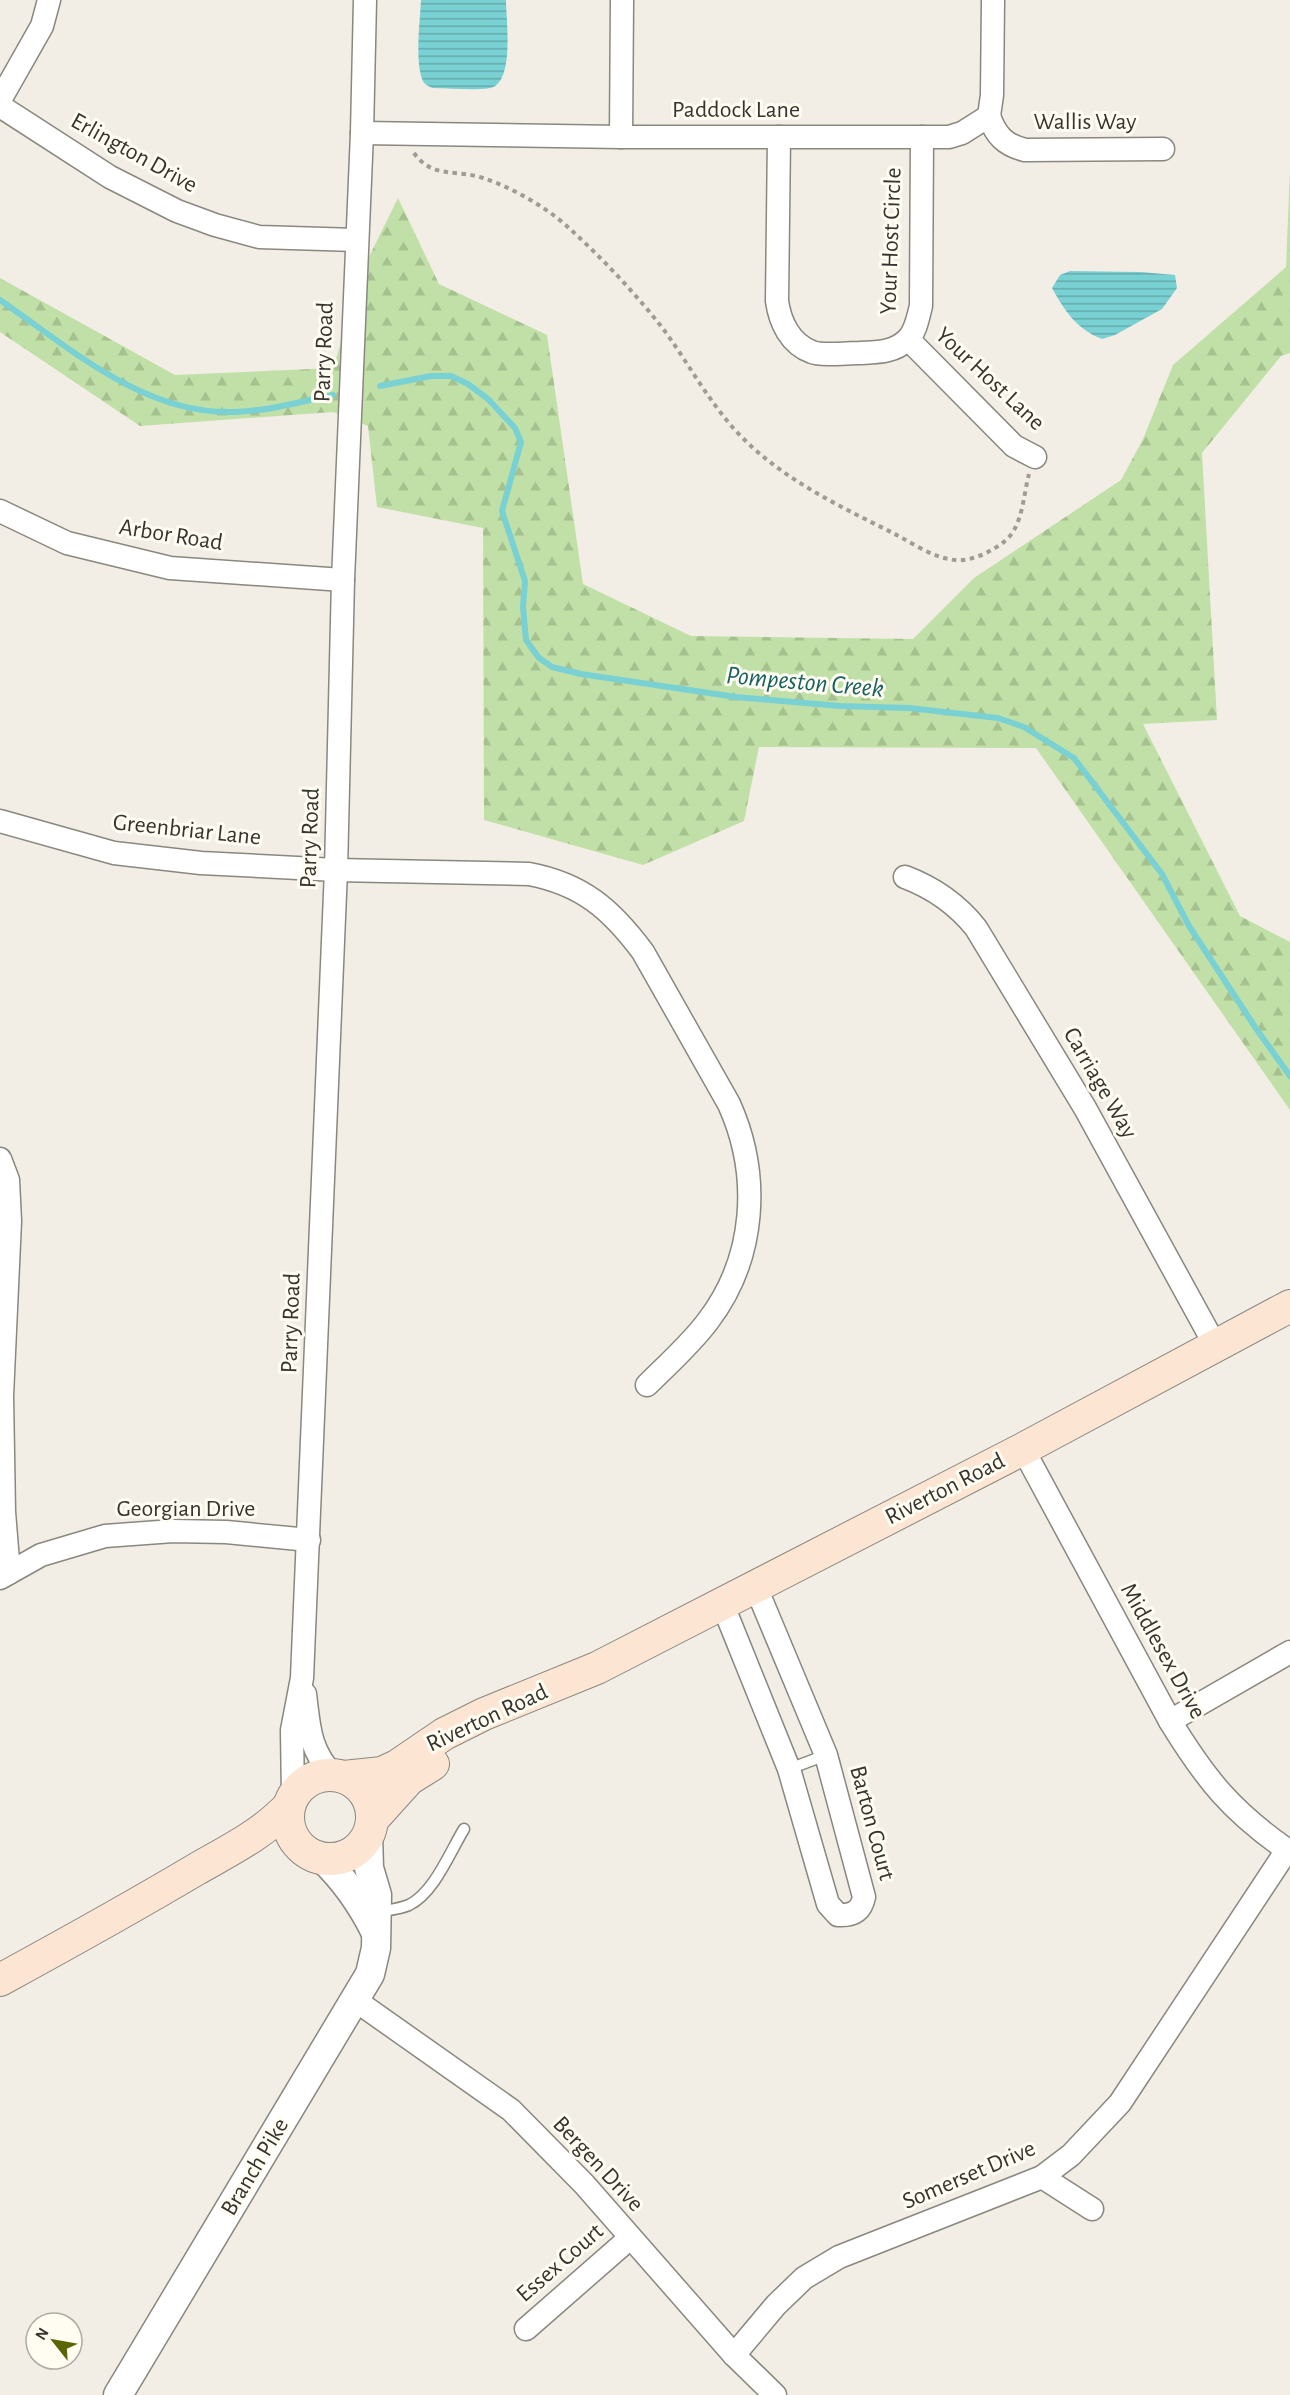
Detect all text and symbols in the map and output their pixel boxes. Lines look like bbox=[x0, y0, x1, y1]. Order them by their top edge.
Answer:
street label: Paddock Lane bbox=[672, 98, 800, 122]
street label: Erlington Drive bbox=[67, 109, 201, 197]
street label: Wallis Way bbox=[1034, 110, 1136, 134]
street label: Your Host Circle bbox=[876, 167, 906, 315]
street label: Parry Road bbox=[310, 301, 338, 403]
street label: Your Host Lane bbox=[931, 323, 1049, 435]
street label: Arbor Road bbox=[117, 515, 225, 555]
water label: Pompeston Creek bbox=[725, 662, 885, 702]
street label: Parry Road bbox=[296, 787, 324, 889]
street label: Greenbriar Lane bbox=[112, 810, 262, 850]
street label: Carriage Way bbox=[1059, 1023, 1141, 1143]
street label: Parry Road bbox=[277, 1272, 305, 1374]
street label: Riverton Road bbox=[881, 1449, 1009, 1529]
street label: Georgian Drive bbox=[117, 1497, 255, 1521]
street label: Middlesex Drive bbox=[1116, 1579, 1210, 1723]
street label: Riverton Road bbox=[423, 1680, 551, 1756]
street label: Barton Court bbox=[845, 1763, 899, 1883]
street label: Bergen Drive bbox=[548, 2112, 648, 2216]
street label: Branch Pike bbox=[217, 2114, 293, 2220]
street label: Somerset Drive bbox=[899, 2136, 1039, 2214]
street label: Essex Court bbox=[512, 2219, 608, 2307]
north arrow bbox=[24, 2311, 84, 2371]
text: N bbox=[32, 2325, 52, 2343]

